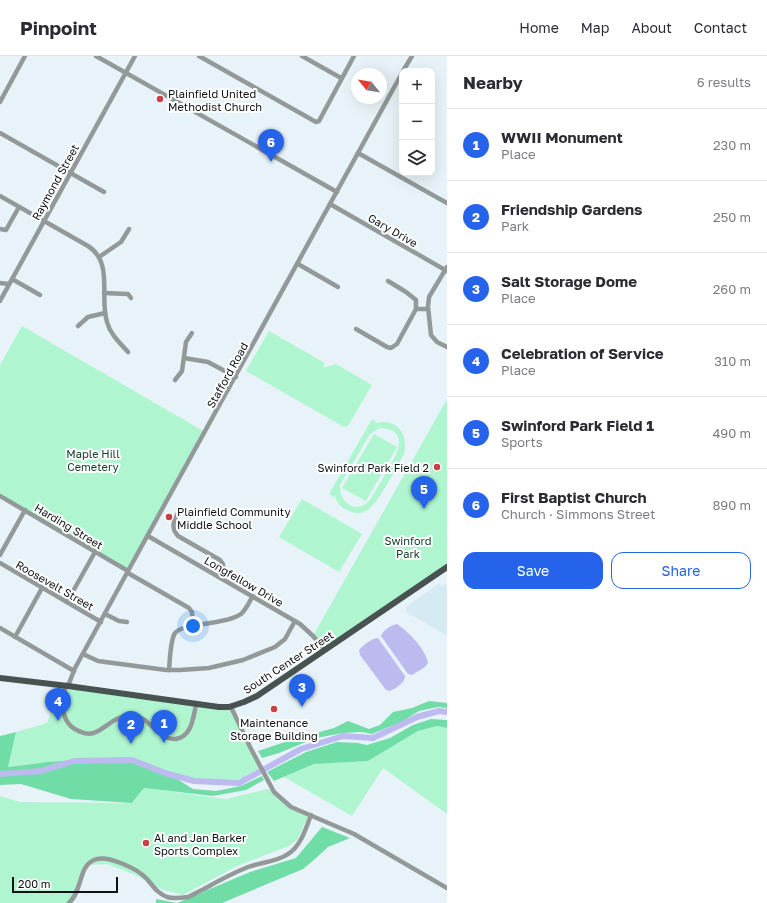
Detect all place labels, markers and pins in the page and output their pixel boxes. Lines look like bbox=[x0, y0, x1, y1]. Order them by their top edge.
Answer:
place label: Plainfield United Methodist Church bbox=[168, 87, 262, 113]
marker: Plainfield United Methodist Church bbox=[155, 94, 165, 104]
pin: 6 bbox=[258, 129, 284, 162]
place label: Swinford Park Field 2 bbox=[318, 461, 429, 474]
marker: Swinford Park Field 2 bbox=[432, 462, 442, 472]
pin: 5 bbox=[411, 476, 437, 509]
place label: Plainfield Community Middle School bbox=[177, 505, 291, 531]
marker: Plainfield Community Middle School bbox=[164, 512, 174, 522]
pin: 3 bbox=[289, 674, 315, 707]
pin: 4 bbox=[45, 688, 71, 721]
marker: Maintenance Storage Building bbox=[269, 704, 279, 714]
pin: 1 bbox=[151, 710, 177, 743]
pin: 2 bbox=[118, 711, 144, 744]
place label: Maintenance Storage Building bbox=[230, 716, 318, 742]
place label: Al and Jan Barker Sports Complex bbox=[154, 831, 247, 857]
marker: Al and Jan Barker Sports Complex bbox=[141, 838, 151, 848]

